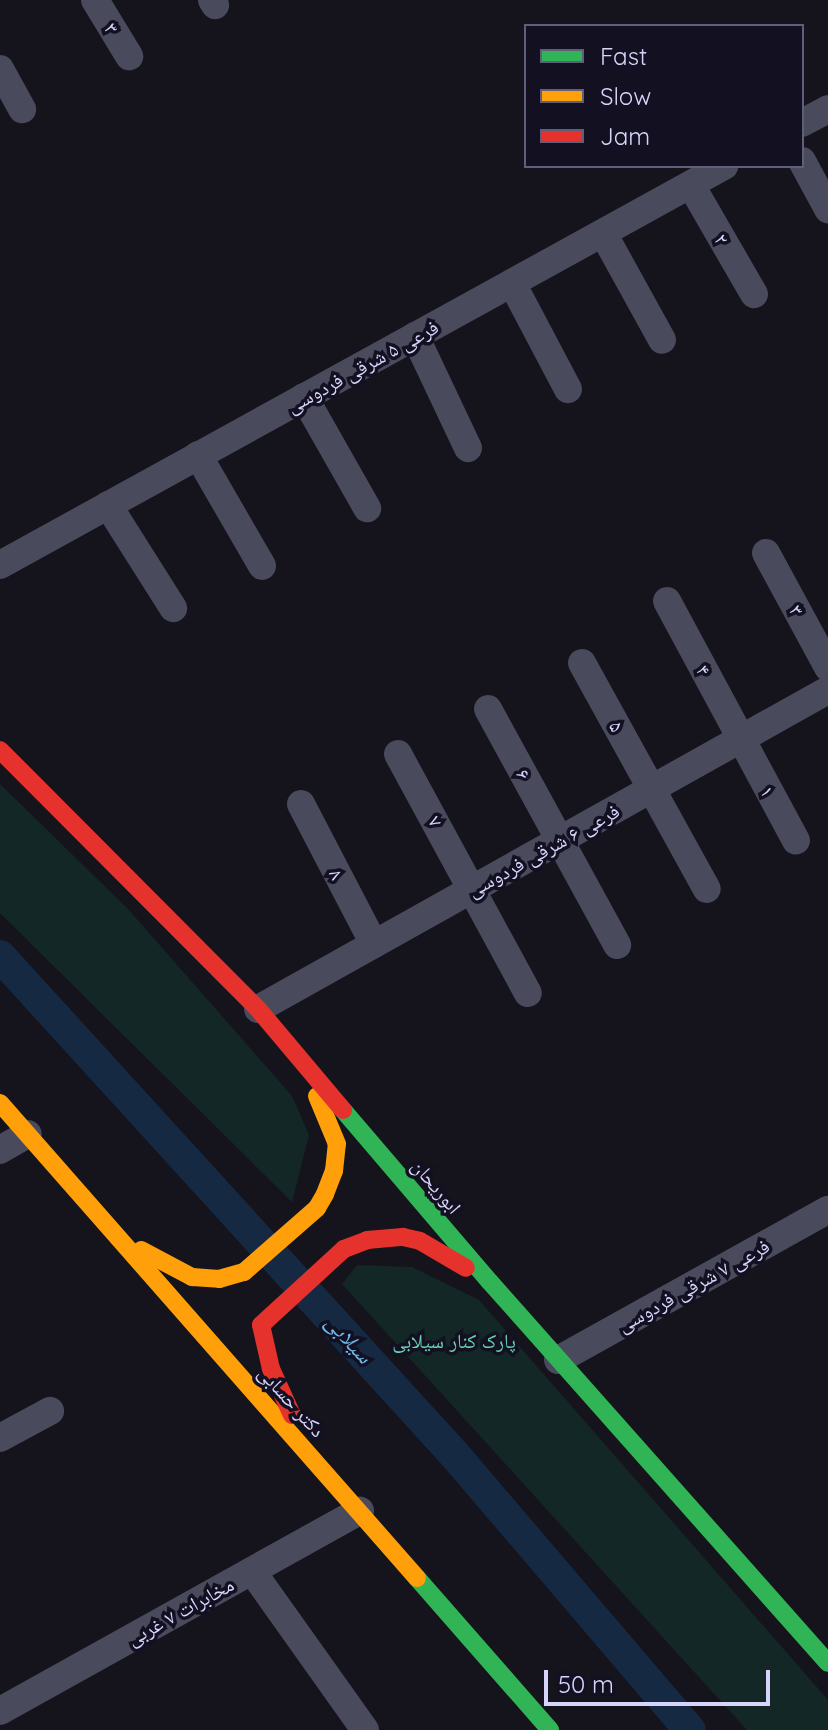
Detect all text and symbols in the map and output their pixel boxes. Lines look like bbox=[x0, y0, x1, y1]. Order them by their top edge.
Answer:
street label: ۳ bbox=[99, 18, 125, 38]
legend bbox=[524, 24, 804, 168]
text: Fast bbox=[600, 41, 647, 71]
text: Slow bbox=[600, 81, 651, 111]
text: Jam bbox=[600, 121, 650, 151]
street label: ۲ bbox=[709, 229, 735, 249]
street label: فرعی ۵ شرقی فردوسی bbox=[282, 314, 442, 418]
street label: ۳ bbox=[784, 600, 810, 620]
street label: ۴ bbox=[691, 660, 717, 680]
street label: ۵ bbox=[604, 716, 630, 736]
street label: ۶ bbox=[511, 764, 537, 784]
street label: ۱ bbox=[755, 781, 781, 801]
street label: فرعی ۶ شرقی فردوسی bbox=[463, 798, 623, 902]
street label: ۷ bbox=[423, 811, 449, 831]
street label: ۸ bbox=[324, 864, 350, 884]
street label: ابوریحان bbox=[407, 1154, 467, 1218]
street label: فرعی ۷ شرقی فردوسی bbox=[613, 1233, 773, 1337]
water label: سیلابی bbox=[320, 1309, 378, 1369]
park label: پارک کنار سیلابی bbox=[392, 1328, 516, 1352]
street label: دکتر حسابی bbox=[254, 1360, 330, 1442]
street label: مخابرات ۷ غربی bbox=[122, 1572, 238, 1650]
scale bar bbox=[548, 1654, 774, 1704]
text: 50 m bbox=[558, 1669, 614, 1699]

